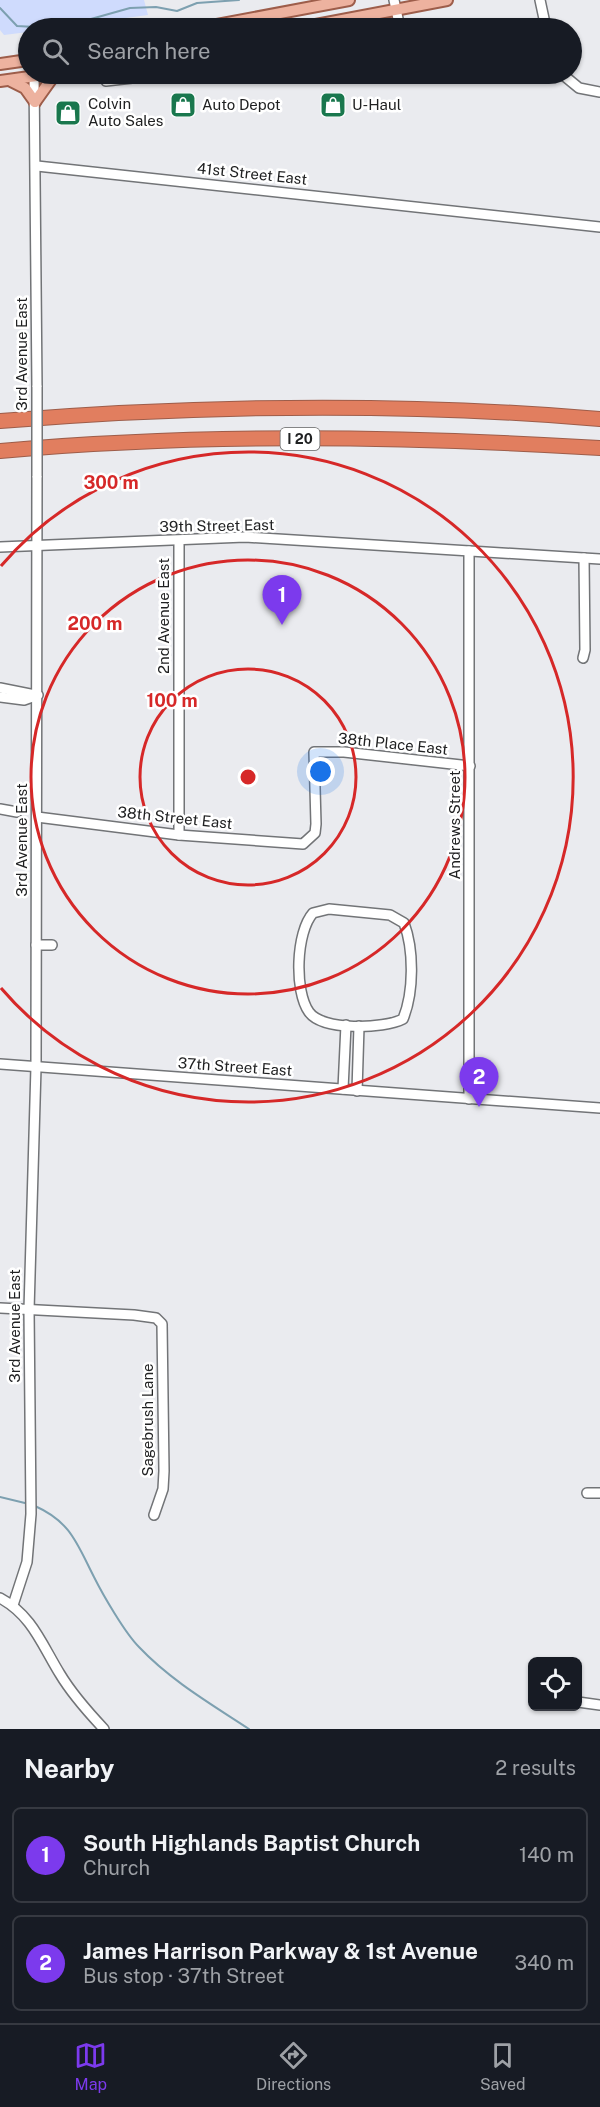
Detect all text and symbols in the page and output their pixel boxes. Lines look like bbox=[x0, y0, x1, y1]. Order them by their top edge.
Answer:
search box bbox=[18, 18, 582, 84]
icon: search bbox=[39, 35, 72, 68]
text: Search here bbox=[87, 38, 211, 64]
shop icon: Auto Depot bbox=[168, 90, 198, 120]
shop icon: U-Haul bbox=[318, 90, 348, 120]
place label: Colvin Auto Sales bbox=[88, 95, 163, 129]
place label: Auto Depot bbox=[202, 96, 281, 113]
place label: U-Haul bbox=[352, 96, 401, 113]
shop icon: Colvin Auto Sales bbox=[53, 98, 83, 128]
street label: 41st Street East bbox=[196, 159, 308, 188]
street label: 3rd Avenue East bbox=[13, 297, 30, 411]
road number: I 20 bbox=[280, 428, 320, 450]
text: 300 m bbox=[83, 472, 139, 493]
street label: 39th Street East bbox=[159, 516, 275, 535]
street label: 2nd Avenue East bbox=[155, 558, 172, 674]
pin: 1 bbox=[262, 576, 302, 625]
text: 200 m bbox=[68, 613, 122, 634]
text: 100 m bbox=[146, 690, 198, 711]
street label: 38th Place East bbox=[337, 729, 449, 758]
your location bbox=[306, 757, 335, 786]
centre of rings bbox=[238, 767, 258, 787]
street label: Andrews Street bbox=[446, 770, 463, 880]
street label: 3rd Avenue East bbox=[13, 783, 30, 897]
street label: 38th Street East bbox=[117, 803, 233, 832]
street label: 37th Street East bbox=[177, 1054, 293, 1079]
pin: 2 bbox=[460, 1058, 498, 1107]
street label: 3rd Avenue East bbox=[6, 1269, 23, 1383]
street label: Sagebrush Lane bbox=[139, 1363, 156, 1477]
map controls bbox=[528, 1657, 582, 1711]
button: locate bbox=[528, 1657, 582, 1711]
text: Nearby bbox=[24, 1753, 114, 1784]
text: 2 results bbox=[495, 1756, 576, 1780]
text: South Highlands Baptist Church bbox=[83, 1830, 420, 1856]
text: 1 bbox=[41, 1843, 50, 1867]
text: 140 m bbox=[519, 1843, 574, 1867]
text: Church bbox=[83, 1856, 150, 1880]
text: James Harrison Parkway & 1st Avenue bbox=[83, 1938, 478, 1964]
text: 2 bbox=[39, 1951, 52, 1975]
text: 340 m bbox=[514, 1951, 574, 1975]
text: Bus stop · 37th Street bbox=[83, 1964, 284, 1988]
tab: Map bbox=[74, 2039, 107, 2094]
tab: Directions bbox=[256, 2039, 331, 2094]
tab: Saved bbox=[480, 2039, 526, 2094]

